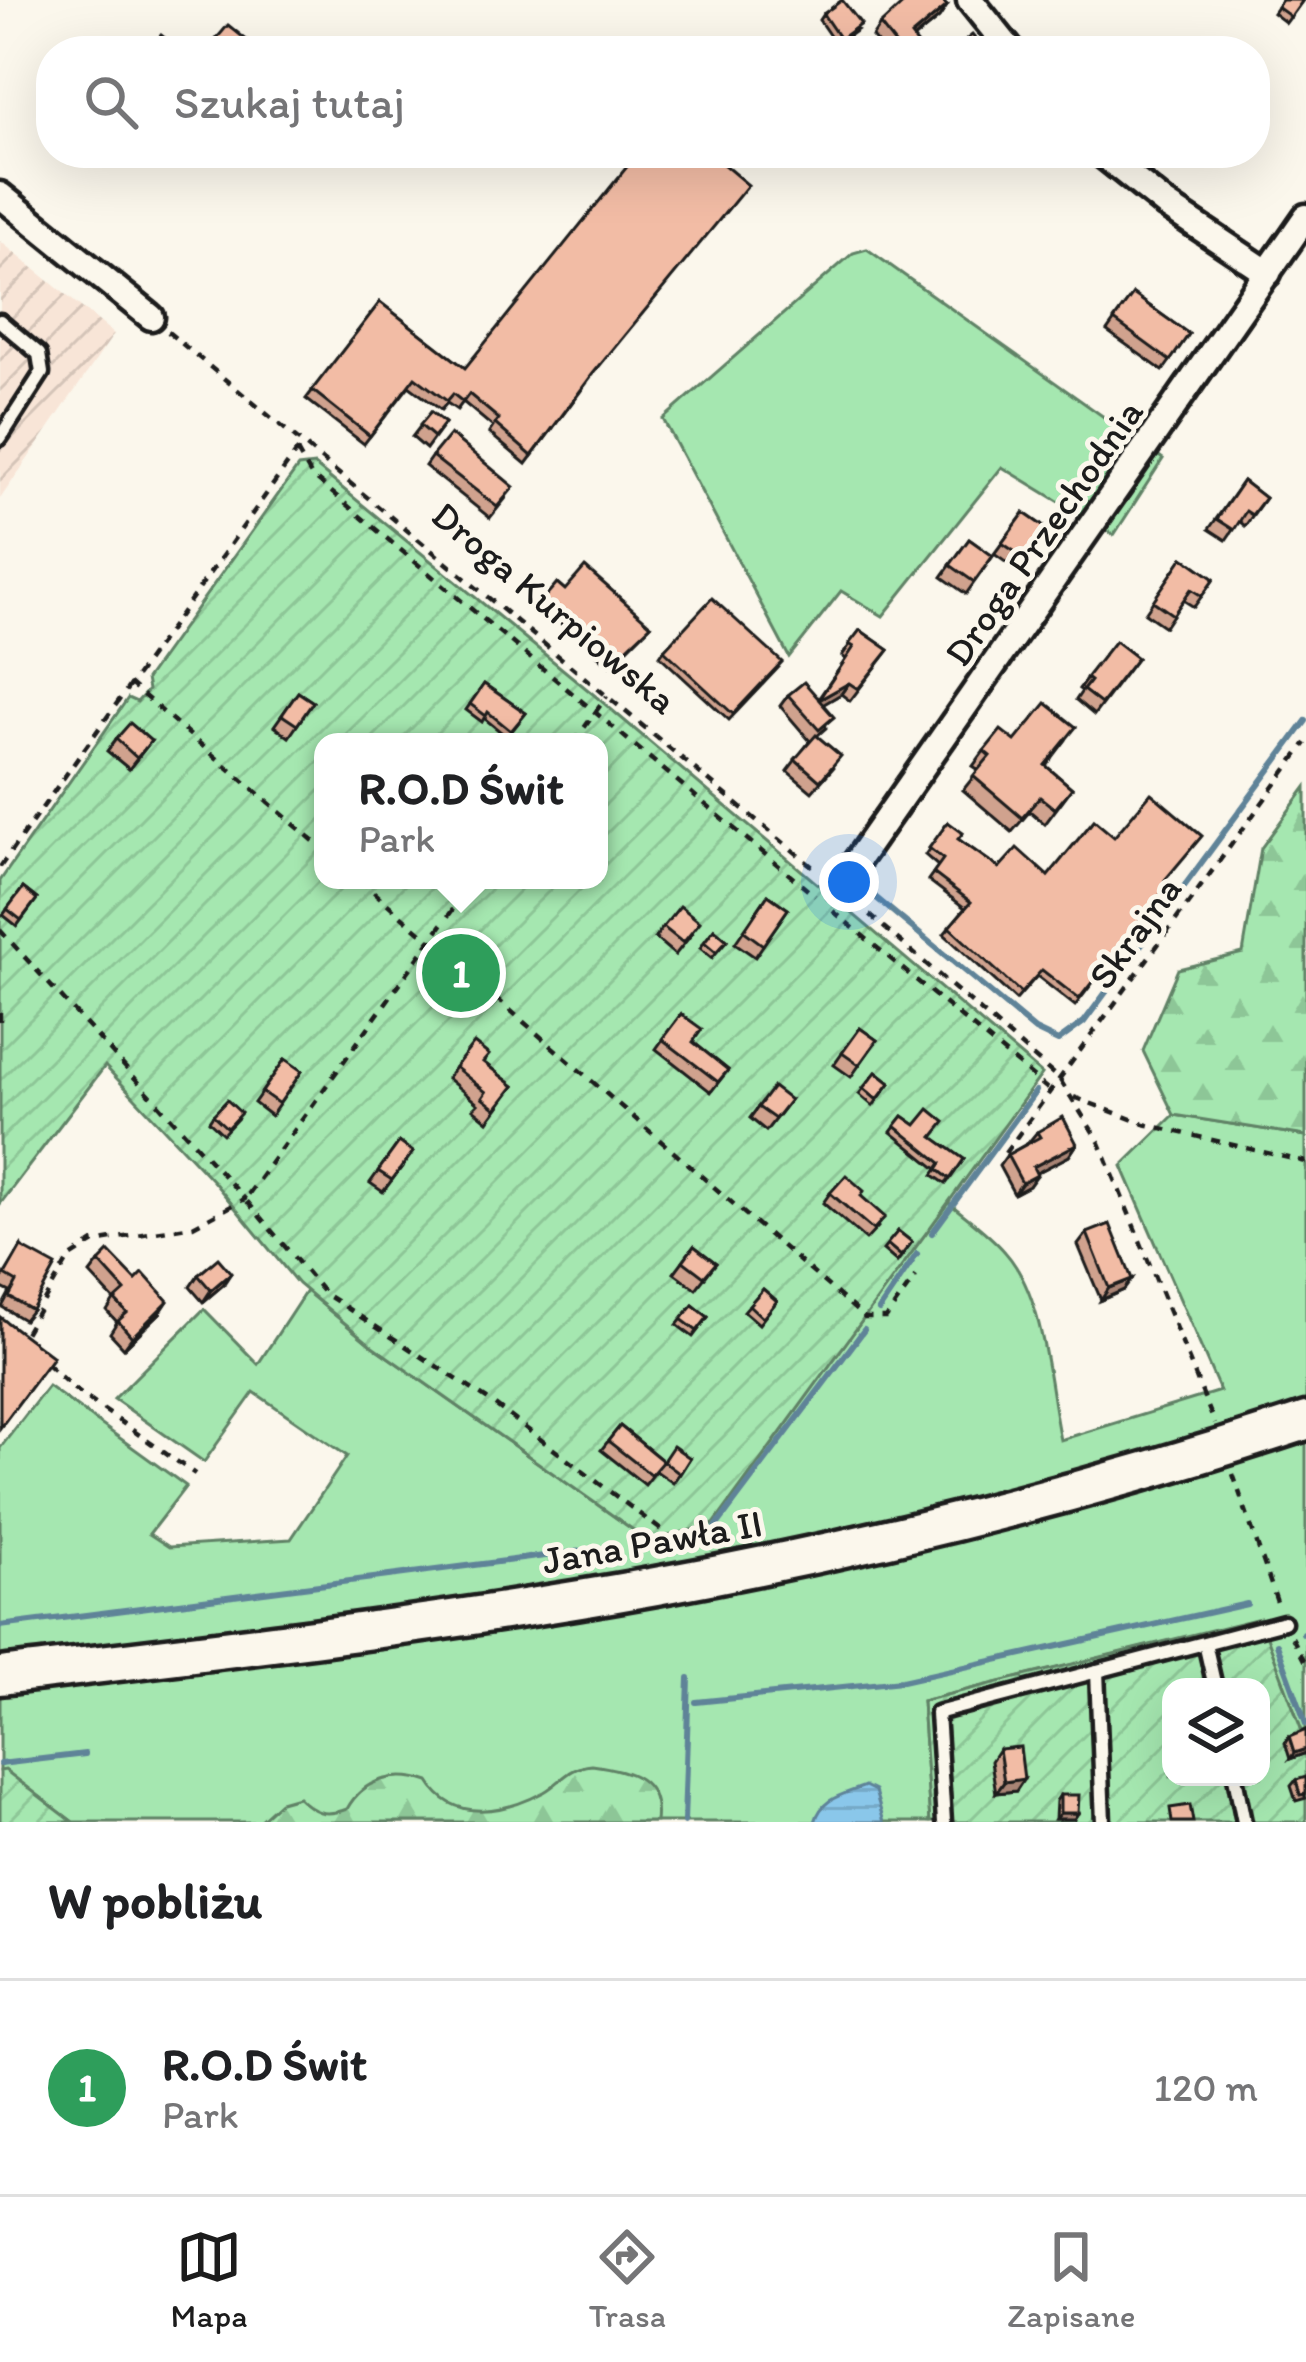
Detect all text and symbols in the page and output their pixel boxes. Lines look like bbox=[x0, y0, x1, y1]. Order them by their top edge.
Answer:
search box bbox=[36, 36, 1270, 168]
icon: search bbox=[78, 69, 144, 135]
text: Szukaj tutaj bbox=[174, 75, 405, 129]
street label: Droga Przechodnia bbox=[934, 390, 1153, 675]
street label: Droga Kurpiowska bbox=[423, 491, 687, 724]
popup bbox=[314, 733, 608, 889]
text: R.O.D Świt bbox=[359, 761, 563, 815]
text: Park bbox=[359, 815, 435, 862]
your location bbox=[819, 852, 879, 912]
street label: Skrajna bbox=[1078, 867, 1191, 998]
pin: 1 bbox=[422, 928, 500, 1018]
street label: Jana Pawła II bbox=[538, 1499, 766, 1584]
map controls bbox=[1162, 1678, 1270, 1786]
button: layers bbox=[1162, 1678, 1270, 1786]
text: W pobliżu bbox=[48, 1870, 262, 1931]
text: R.O.D Świt bbox=[162, 2037, 367, 2091]
text: 1 bbox=[78, 2064, 96, 2111]
text: 120 m bbox=[1154, 2064, 1258, 2111]
text: Park bbox=[162, 2091, 239, 2138]
tab: Mapa bbox=[171, 2224, 247, 2335]
tab: Trasa bbox=[589, 2224, 666, 2335]
tab: Zapisane bbox=[1007, 2224, 1135, 2335]

